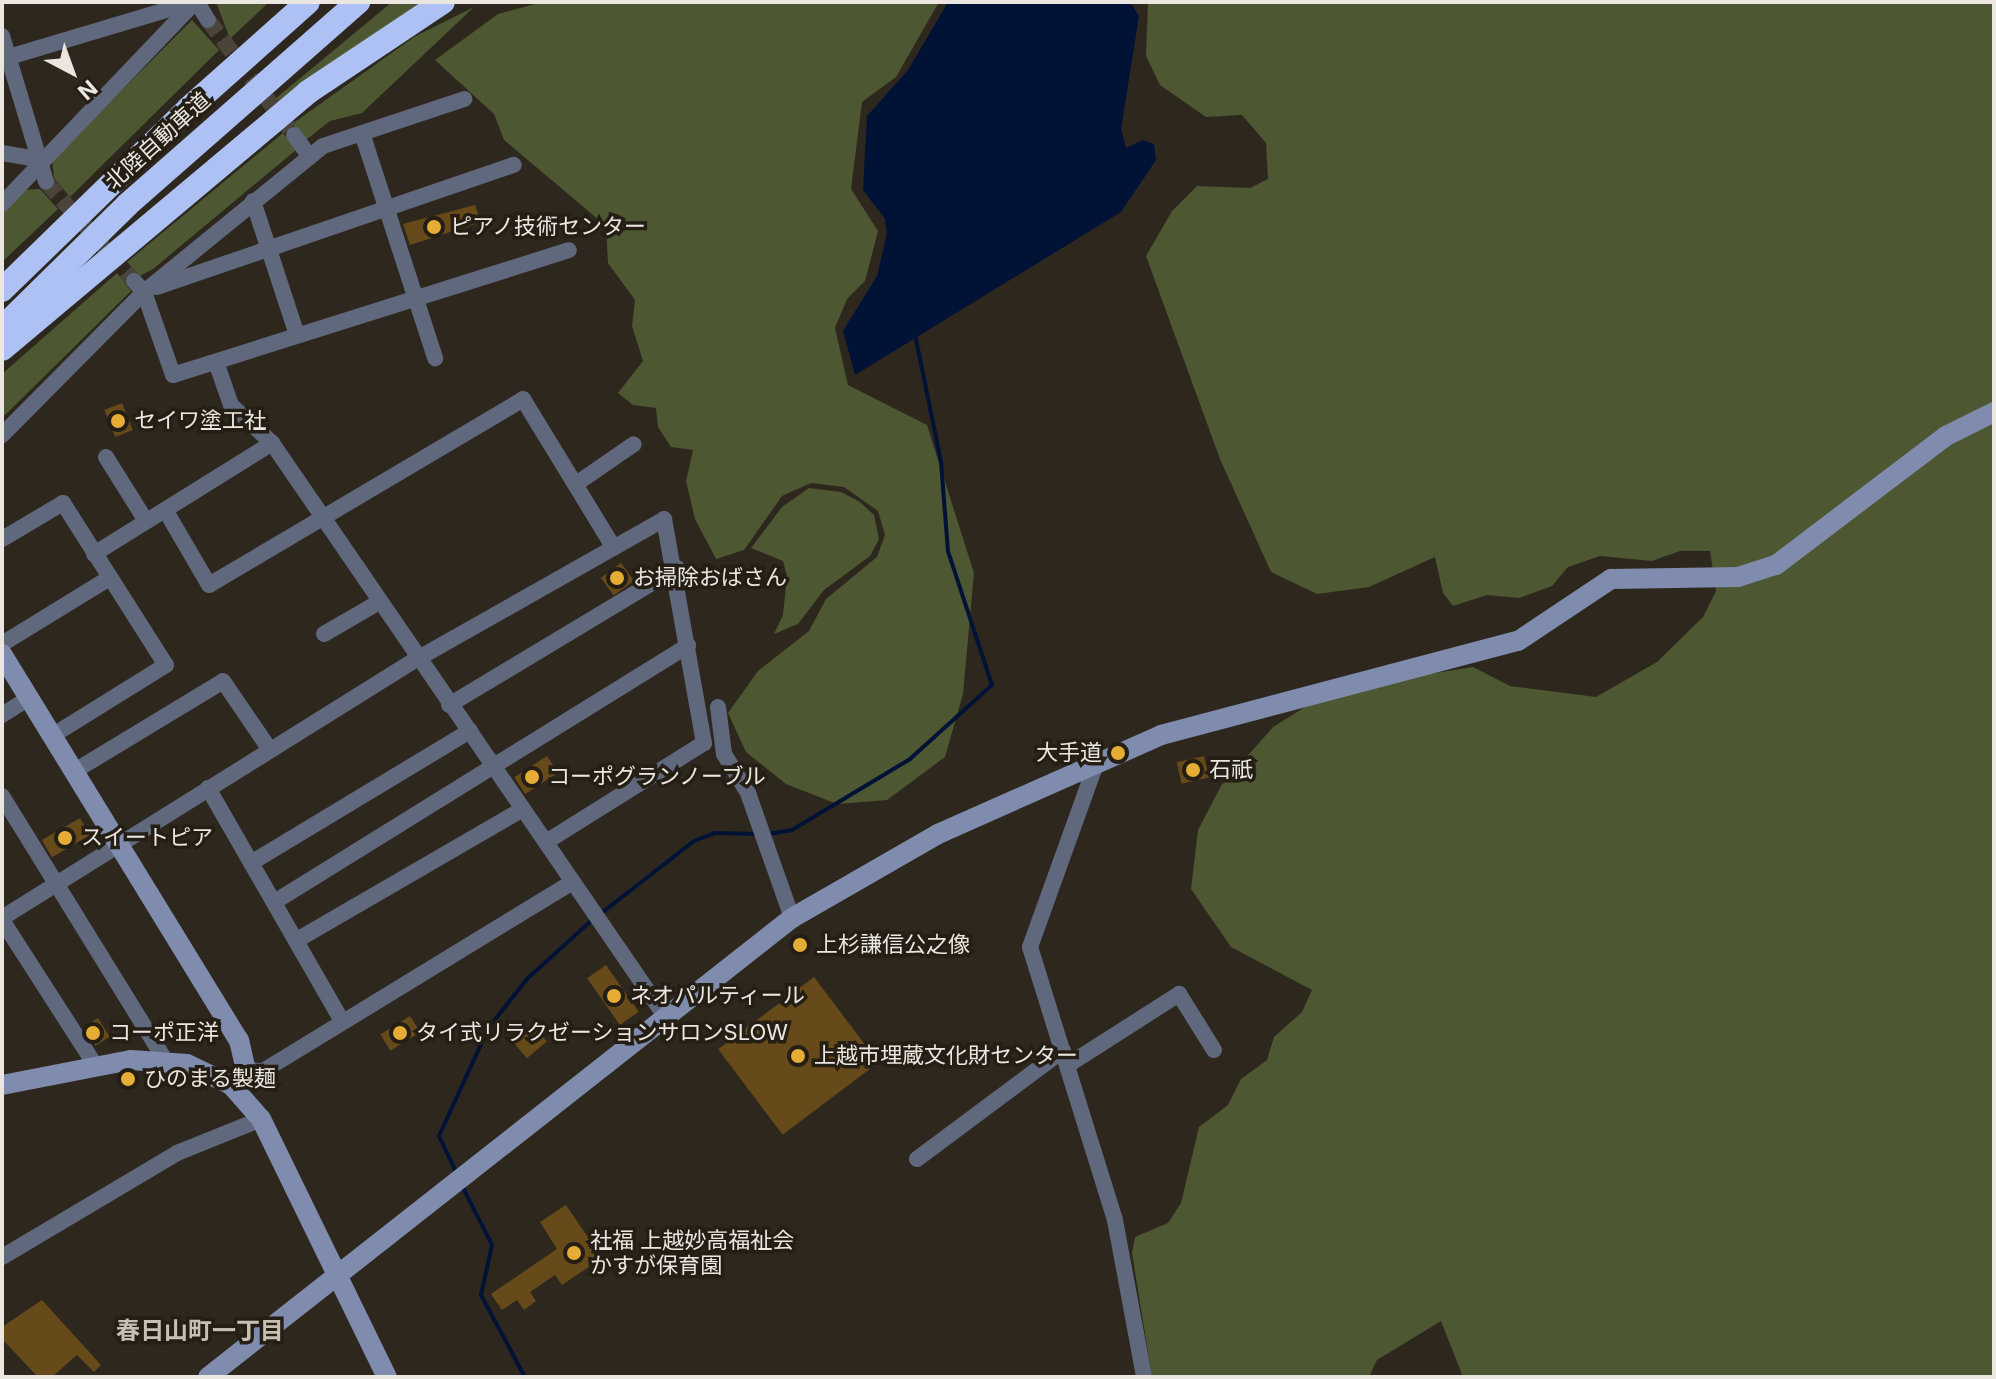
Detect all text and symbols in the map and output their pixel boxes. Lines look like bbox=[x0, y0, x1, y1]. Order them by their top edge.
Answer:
north arrow bbox=[32, 32, 112, 112]
text: N bbox=[73, 75, 103, 105]
street label: 北陸自動車道 bbox=[100, 87, 216, 195]
place label: ピアノ技術センター bbox=[450, 214, 648, 240]
marker: ピアノ技術センター bbox=[425, 218, 443, 236]
place label: セイワ塗工社 bbox=[134, 408, 266, 434]
marker: セイワ塗工社 bbox=[109, 412, 127, 430]
place label: お掃除おばさん bbox=[633, 565, 787, 591]
marker: お掃除おばさん bbox=[608, 569, 626, 587]
place label: 大手道 bbox=[1036, 740, 1102, 766]
marker: 大手道 bbox=[1109, 744, 1127, 762]
place label: 石祇 bbox=[1209, 757, 1253, 783]
marker: 石祇 bbox=[1184, 761, 1202, 779]
place label: コーポグランノーブル bbox=[548, 764, 768, 790]
marker: コーポグランノーブル bbox=[523, 768, 541, 786]
place label: スイートピア bbox=[81, 825, 213, 851]
marker: スイートピア bbox=[56, 829, 74, 847]
place label: 上杉謙信公之像 bbox=[816, 932, 970, 958]
marker: 上杉謙信公之像 bbox=[791, 936, 809, 954]
place label: ネオパルティール bbox=[630, 983, 806, 1009]
marker: ネオパルティール bbox=[605, 987, 623, 1005]
place label: コーポ正洋 bbox=[109, 1020, 219, 1046]
place label: タイ式リラクゼーションサロンSLOW bbox=[416, 1020, 788, 1046]
marker: コーポ正洋 bbox=[84, 1024, 102, 1042]
marker: タイ式リラクゼーションサロンSLOW bbox=[391, 1024, 409, 1042]
place label: 上越市埋蔵文化財センター bbox=[814, 1043, 1078, 1069]
marker: 上越市埋蔵文化財センター bbox=[789, 1047, 807, 1065]
place label: ひのまる製麺 bbox=[144, 1066, 276, 1092]
marker: ひのまる製麺 bbox=[119, 1070, 137, 1088]
place label: 社福 上越妙高福祉会 かすが保育園 bbox=[590, 1227, 794, 1278]
marker: 社福 上越妙高福祉会 かすが保育園 bbox=[565, 1244, 583, 1262]
district label: 春日山町一丁目 bbox=[116, 1317, 284, 1345]

